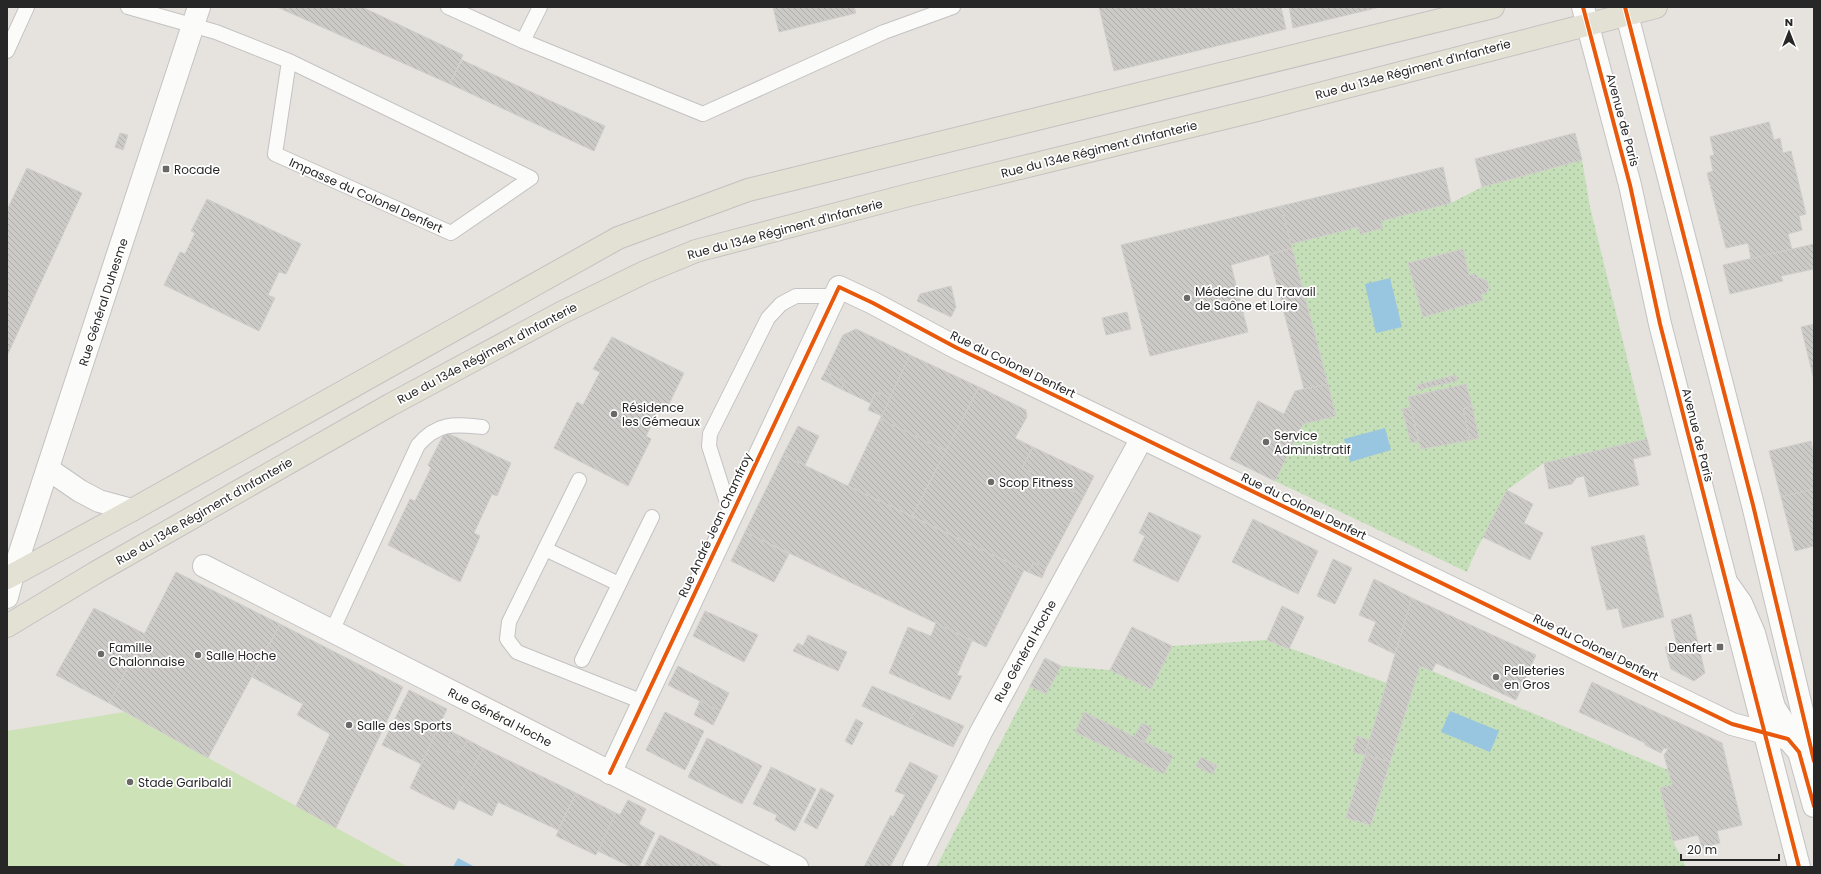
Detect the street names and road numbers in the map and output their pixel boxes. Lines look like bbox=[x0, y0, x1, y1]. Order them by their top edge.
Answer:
street label: Rue du 134e Régiment d'Infanterie bbox=[1313, 35, 1513, 103]
street label: Avenue de Paris bbox=[1602, 72, 1644, 168]
street label: Rue du 134e Régiment d'Infanterie bbox=[999, 116, 1199, 182]
street label: Impasse du Colonel Denfert bbox=[287, 153, 445, 237]
street label: Rue du 134e Régiment d'Infanterie bbox=[685, 195, 885, 263]
street label: Rue Général Duhesme bbox=[74, 236, 132, 368]
street label: Rue du 134e Régiment d'Infanterie bbox=[394, 298, 580, 408]
street label: Rue du Colonel Denfert bbox=[948, 326, 1078, 402]
street label: Avenue de Paris bbox=[1678, 386, 1718, 484]
street label: Rue André Jean Chamfroy bbox=[674, 450, 756, 600]
street label: Rue du 134e Régiment d'Infanterie bbox=[112, 453, 296, 569]
street label: Rue du Colonel Denfert bbox=[1239, 468, 1369, 544]
street label: Rue Général Hoche bbox=[990, 597, 1060, 705]
street label: Rue du Colonel Denfert bbox=[1531, 609, 1661, 685]
street label: Rue Général Hoche bbox=[445, 683, 555, 751]

